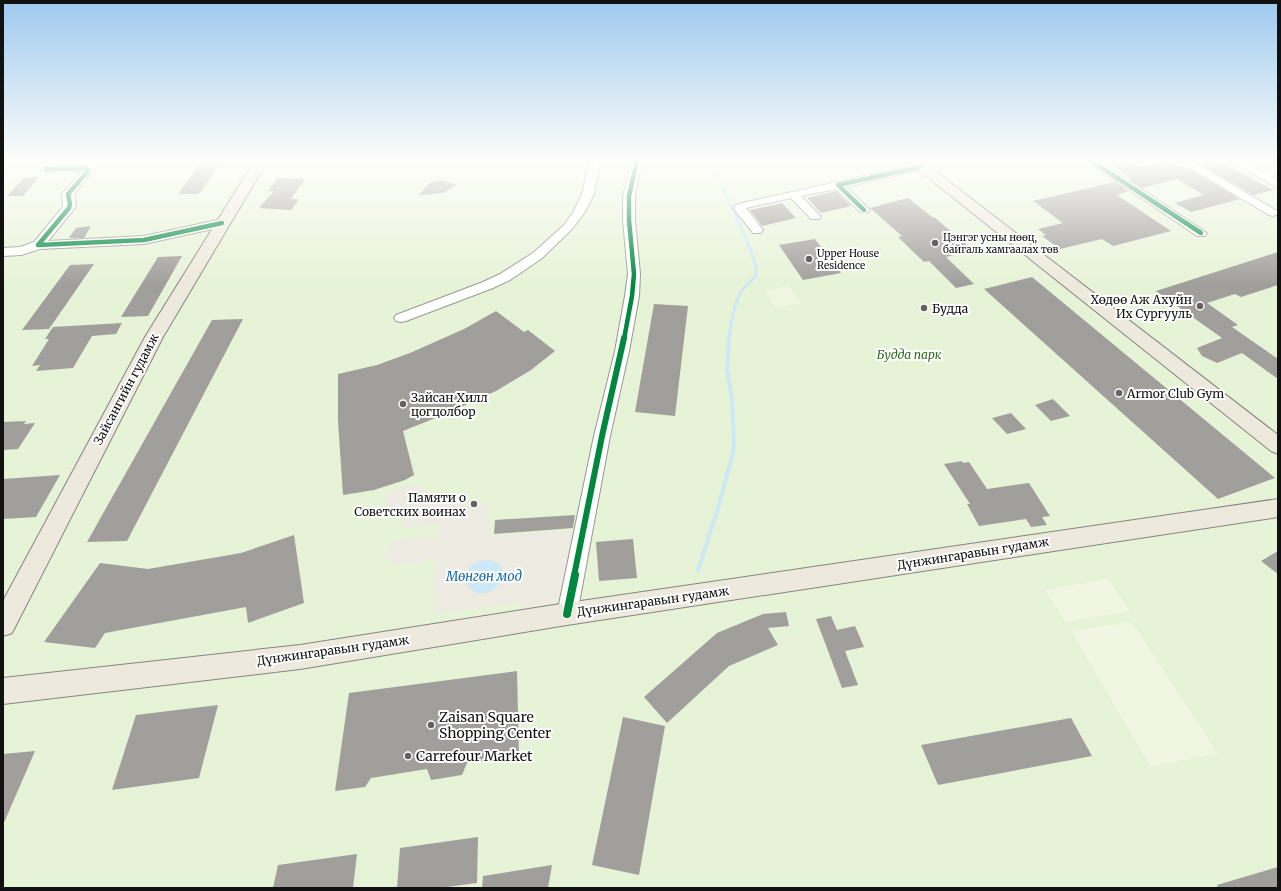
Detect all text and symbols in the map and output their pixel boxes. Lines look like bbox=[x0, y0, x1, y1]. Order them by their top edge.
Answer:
place label: Цэнгэг усны нөөц, байгаль хамгаалах төв bbox=[943, 231, 1059, 256]
marker: Цэнгэг усны нөөц, байгаль хамгаалах төв bbox=[930, 238, 940, 248]
place label: Upper House Residence bbox=[817, 247, 879, 272]
marker: Upper House Residence bbox=[804, 254, 814, 264]
place label: Хөдөө Аж Ахуйн Их Сургууль bbox=[1091, 292, 1192, 321]
place label: Будда bbox=[932, 301, 969, 316]
marker: Хөдөө Аж Ахуйн Их Сургууль bbox=[1195, 301, 1205, 311]
marker: Будда bbox=[919, 303, 929, 313]
street label: Зайсангийн гудамж bbox=[90, 331, 162, 447]
park label: Будда парк bbox=[877, 347, 942, 362]
place label: Armor Club Gym bbox=[1126, 386, 1224, 401]
marker: Armor Club Gym bbox=[1114, 388, 1124, 398]
place label: Зайсан Хилл цогцолбор bbox=[411, 390, 488, 419]
marker: Зайсан Хилл цогцолбор bbox=[398, 399, 408, 409]
place label: Памяти о Советских воинах bbox=[354, 490, 467, 519]
marker: Памяти о Советских воинах bbox=[469, 499, 479, 509]
street label: Дүнжингаравын гудамж bbox=[896, 534, 1050, 572]
water label: Мөнгөн мод bbox=[445, 568, 523, 585]
street label: Дүнжингаравын гудамж bbox=[576, 583, 730, 619]
street label: Дүнжингаравын гудамж bbox=[256, 632, 410, 668]
place label: Zaisan Square Shopping Center bbox=[439, 708, 551, 742]
marker: Zaisan Square Shopping Center bbox=[426, 720, 436, 730]
place label: Carrefour Market bbox=[416, 747, 533, 765]
marker: Carrefour Market bbox=[403, 751, 413, 761]

